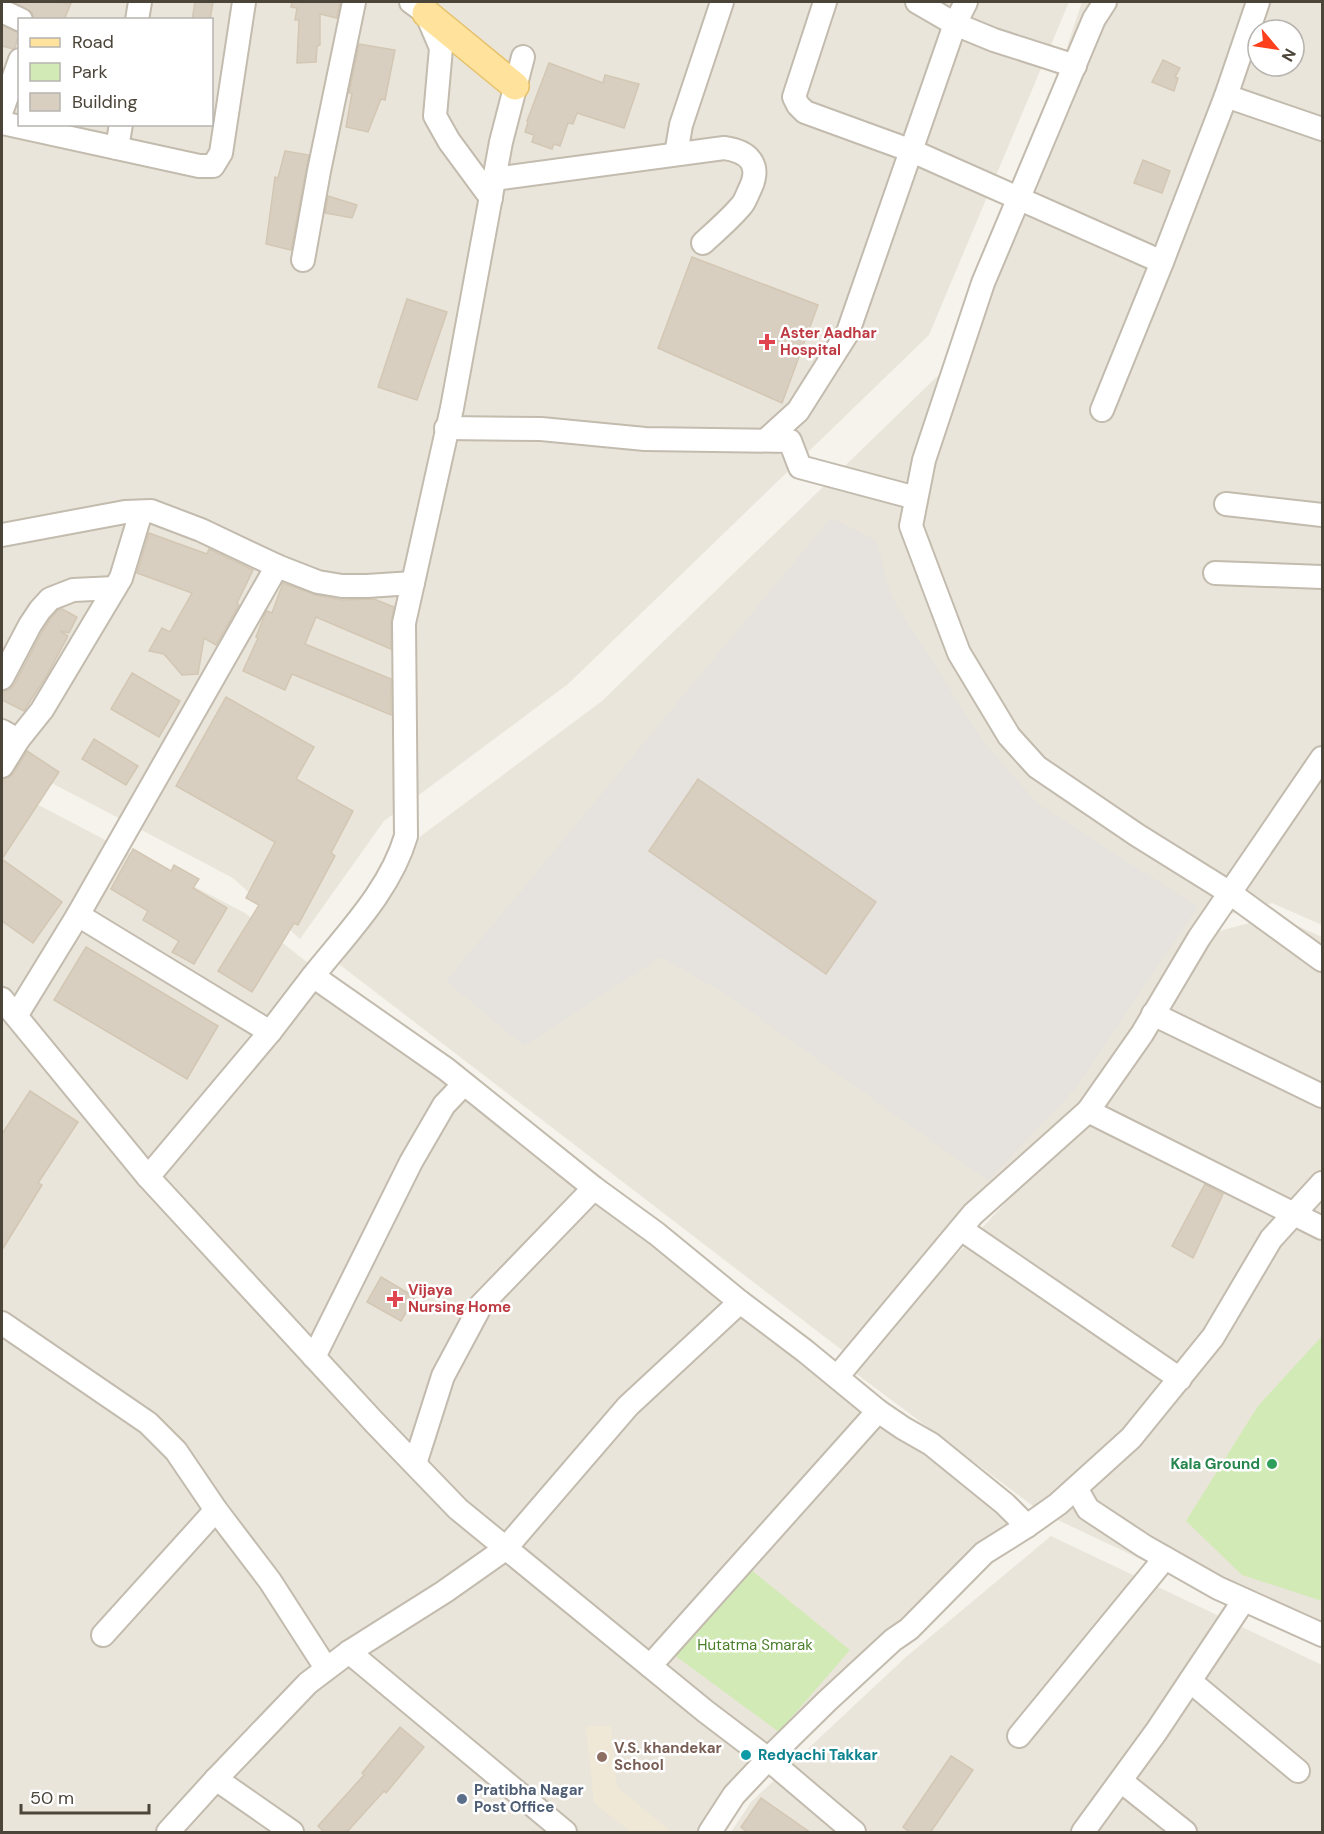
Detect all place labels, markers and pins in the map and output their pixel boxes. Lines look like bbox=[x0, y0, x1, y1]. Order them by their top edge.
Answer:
place label: Aster Aadhar Hospital bbox=[780, 323, 877, 360]
marker: Aster Aadhar Hospital bbox=[758, 333, 776, 351]
place label: Vijaya Nursing Home bbox=[408, 1280, 511, 1317]
marker: Vijaya Nursing Home bbox=[386, 1290, 404, 1308]
place label: Kala Ground bbox=[1170, 1454, 1260, 1474]
marker: Kala Ground bbox=[1265, 1457, 1279, 1471]
place label: V.S. khandekar School bbox=[614, 1738, 722, 1775]
place label: Redyachi Takkar bbox=[758, 1745, 878, 1765]
marker: Redyachi Takkar bbox=[739, 1748, 753, 1762]
marker: V.S. khandekar School bbox=[595, 1750, 609, 1764]
place label: Pratibha Nagar Post Office bbox=[474, 1780, 584, 1817]
marker: Pratibha Nagar Post Office bbox=[455, 1792, 469, 1806]

